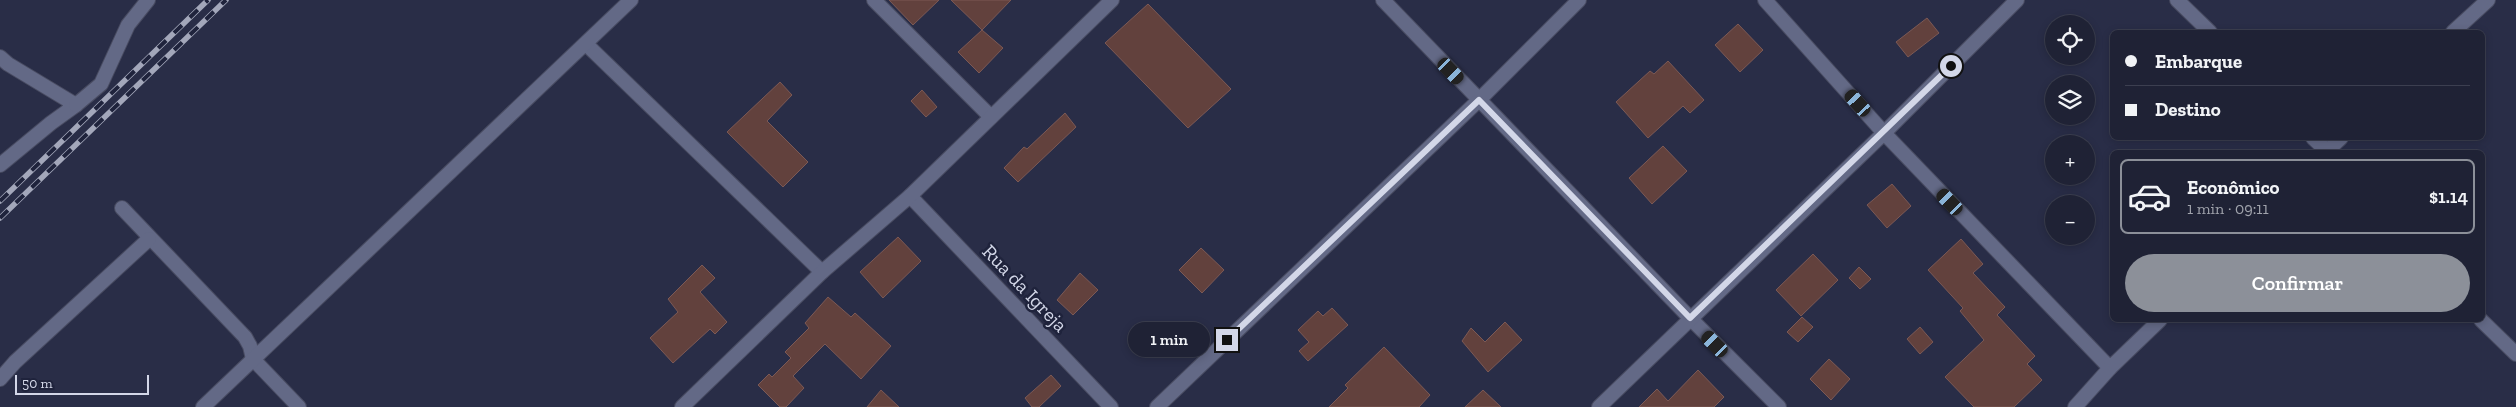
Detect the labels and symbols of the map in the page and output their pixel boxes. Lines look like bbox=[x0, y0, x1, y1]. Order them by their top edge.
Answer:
car bbox=[1435, 55, 1466, 87]
route start bbox=[1940, 55, 1962, 77]
car bbox=[1842, 87, 1873, 119]
car bbox=[1934, 186, 1965, 218]
street label: Rua da Igreja bbox=[977, 239, 1073, 337]
callout: 1 min bbox=[1127, 322, 1210, 358]
car bbox=[1699, 328, 1730, 360]
route end bbox=[1216, 329, 1238, 351]
scale bar bbox=[15, 372, 149, 395]

